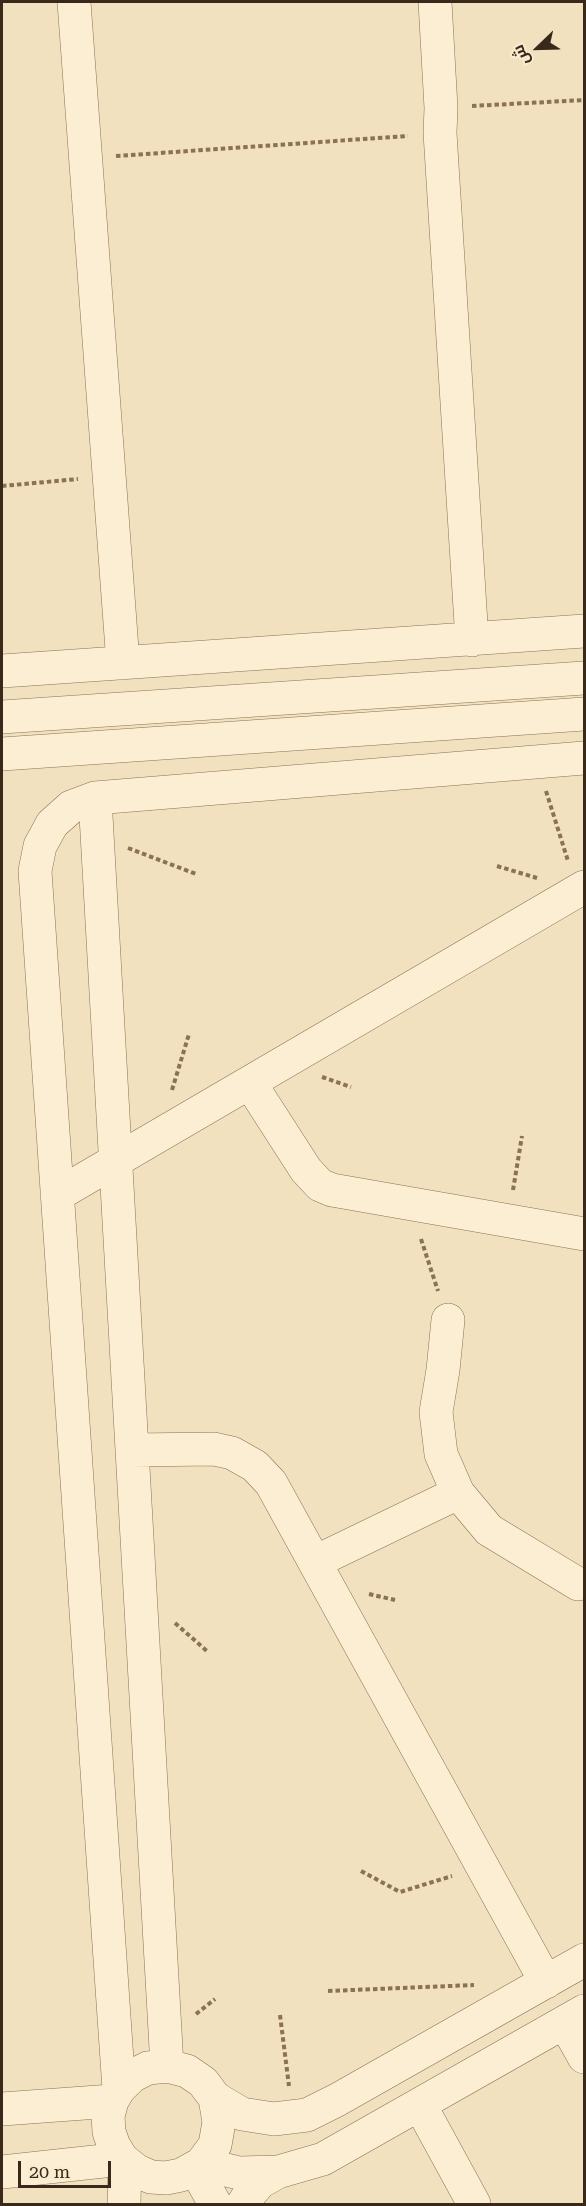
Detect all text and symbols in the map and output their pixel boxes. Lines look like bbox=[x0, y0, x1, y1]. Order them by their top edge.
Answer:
north arrow bbox=[508, 18, 568, 78]
text: ش bbox=[508, 42, 534, 68]
scale bar bbox=[21, 2149, 114, 2187]
text: 20 m bbox=[29, 2161, 70, 2182]

